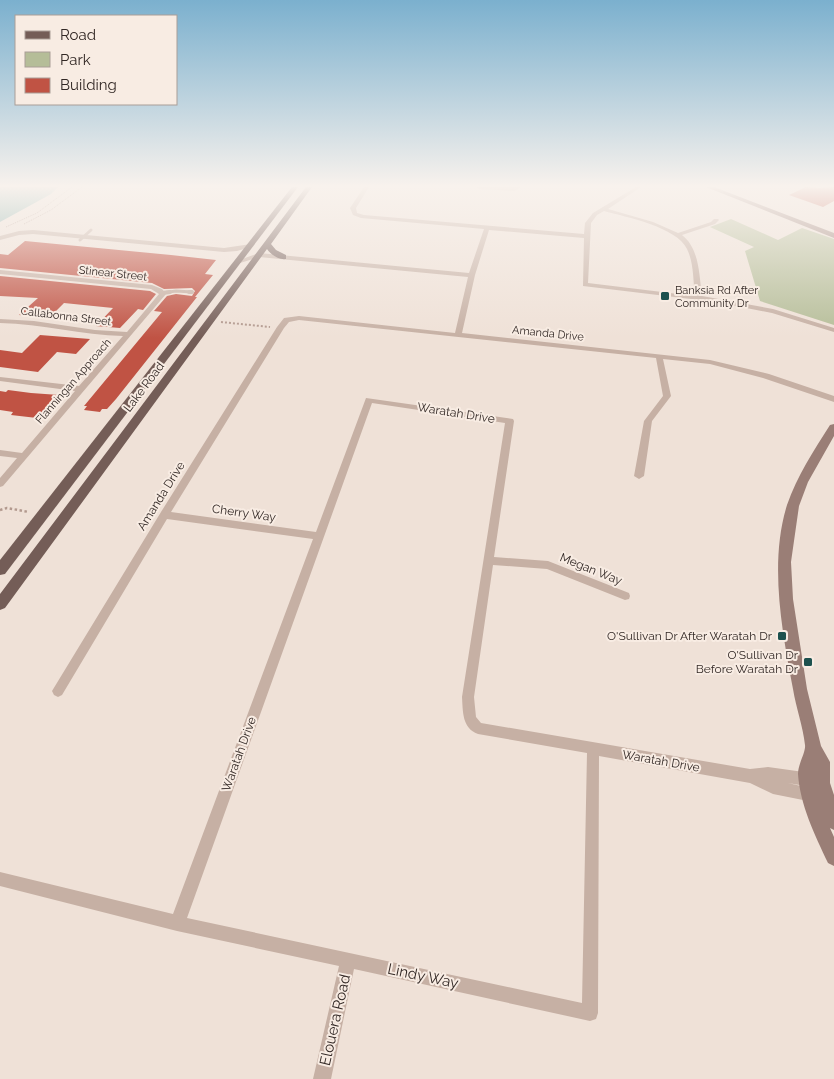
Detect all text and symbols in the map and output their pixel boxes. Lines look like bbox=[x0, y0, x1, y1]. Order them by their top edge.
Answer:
legend bbox=[15, 15, 178, 105]
text: Road bbox=[60, 26, 96, 44]
text: Park bbox=[60, 51, 91, 69]
text: Building bbox=[60, 76, 117, 94]
street label: Stinear Street bbox=[78, 263, 148, 284]
place label: Banksia Rd After Community Dr bbox=[675, 284, 758, 310]
marker: Banksia Rd After Community Dr bbox=[659, 290, 671, 302]
street label: Callabonna Street bbox=[20, 305, 112, 329]
street label: Amanda Drive bbox=[512, 323, 585, 344]
street label: Flanningan Approach bbox=[33, 336, 114, 427]
street label: Lake Road bbox=[121, 359, 167, 415]
street label: Waratah Drive bbox=[416, 400, 496, 426]
street label: Amanda Drive bbox=[134, 459, 188, 533]
street label: Cherry Way bbox=[211, 502, 277, 524]
street label: Megan Way bbox=[558, 550, 625, 588]
place label: O'Sullivan Dr After Waratah Dr bbox=[607, 629, 773, 643]
marker: O'Sullivan Dr After Waratah Dr bbox=[776, 630, 788, 642]
place label: O'Sullivan Dr Before Waratah Dr bbox=[696, 648, 799, 676]
marker: O'Sullivan Dr Before Waratah Dr bbox=[802, 656, 814, 668]
street label: Waratah Drive bbox=[219, 715, 259, 793]
street label: Waratah Drive bbox=[621, 747, 701, 775]
street label: Lindy Way bbox=[386, 960, 460, 992]
street label: Elouera Road bbox=[316, 973, 354, 1067]

